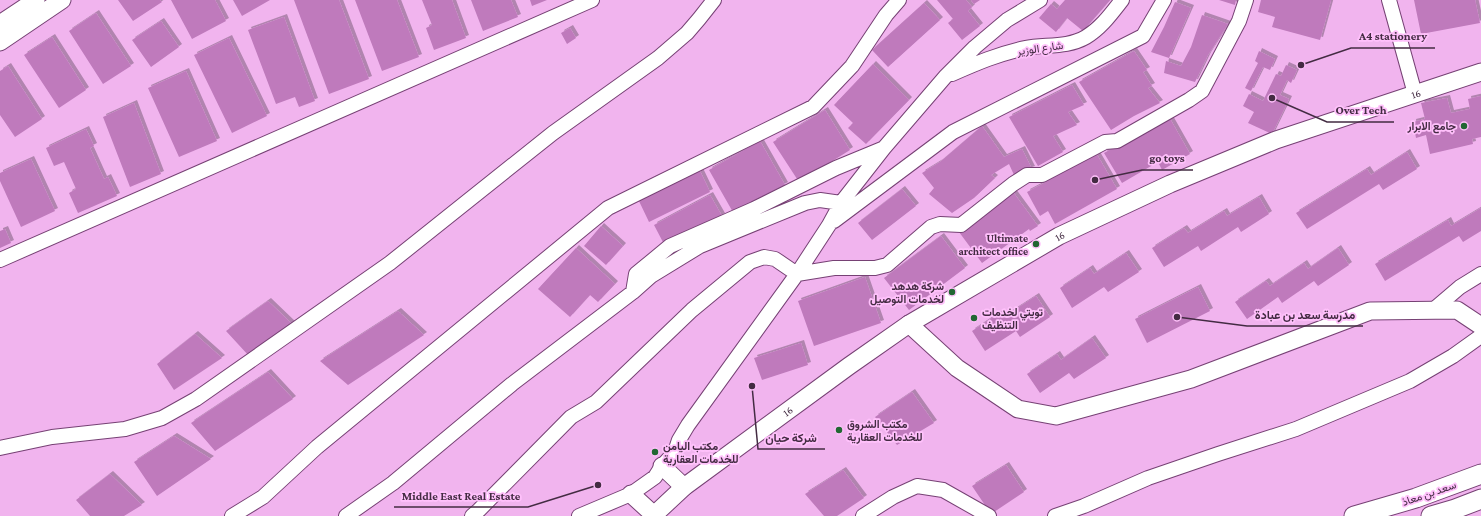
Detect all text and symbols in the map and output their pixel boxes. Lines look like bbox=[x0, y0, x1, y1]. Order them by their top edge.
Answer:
callout: A4 stationery bbox=[1351, 24, 1435, 48]
text: A4 stationery bbox=[1358, 29, 1427, 43]
street label: شارع الوزير bbox=[1015, 39, 1065, 59]
street label: 16 bbox=[1410, 86, 1422, 101]
callout: Over Tech bbox=[1327, 98, 1394, 122]
text: Over Tech bbox=[1335, 103, 1387, 117]
place label: جامع الابرار bbox=[1407, 120, 1457, 134]
marker: جامع الابرار bbox=[1459, 121, 1469, 131]
callout: go toys bbox=[1142, 146, 1193, 170]
text: go toys bbox=[1149, 151, 1185, 165]
street label: 16 bbox=[1053, 228, 1066, 243]
place label: Ultimate architect office bbox=[959, 232, 1028, 257]
marker: Ultimate architect office bbox=[1031, 239, 1041, 249]
place label: شركة هدهد لخدمات التوصيل bbox=[870, 280, 944, 306]
marker: شركة هدهد لخدمات التوصيل bbox=[947, 287, 957, 297]
callout: مدرسة سعد بن عبادة bbox=[1247, 302, 1363, 326]
place label: تويتي لخدمات التنظيف bbox=[982, 306, 1043, 332]
text: مدرسة سعد بن عبادة bbox=[1255, 308, 1356, 323]
marker: تويتي لخدمات التنظيف bbox=[969, 313, 979, 323]
street label: 16 bbox=[780, 403, 795, 419]
place label: مكتب الشروق للخدمات العقارية bbox=[847, 418, 923, 444]
callout: شركة حيان bbox=[758, 425, 825, 449]
marker: مكتب الشروق للخدمات العقارية bbox=[834, 425, 844, 435]
text: شركة حيان bbox=[765, 431, 817, 446]
place label: مكتب اليامن للخدمات العقارية bbox=[663, 440, 739, 466]
marker: مكتب اليامن للخدمات العقارية bbox=[650, 447, 660, 457]
street label: سعد بن معاذ bbox=[1400, 478, 1458, 509]
callout: Middle East Real Estate bbox=[394, 483, 528, 507]
text: Middle East Real Estate bbox=[402, 489, 521, 503]

